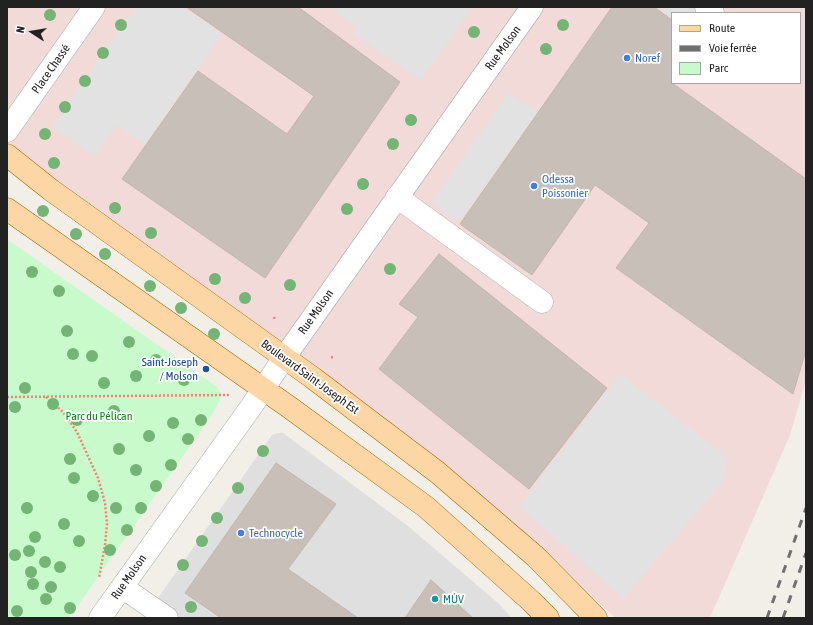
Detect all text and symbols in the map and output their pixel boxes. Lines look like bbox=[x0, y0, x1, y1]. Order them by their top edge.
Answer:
north arrow bbox=[12, 12, 52, 52]
legend bbox=[671, 12, 801, 84]
text: Route bbox=[709, 21, 735, 35]
street label: Rue Molson bbox=[482, 23, 524, 73]
text: N bbox=[14, 25, 27, 34]
text: Voie ferrée bbox=[709, 41, 757, 55]
street label: Place Chassé bbox=[29, 42, 73, 96]
place label: Noref bbox=[635, 51, 660, 65]
marker: Noref bbox=[622, 53, 632, 63]
text: Parc bbox=[709, 61, 728, 75]
place label: Odessa Poissonier bbox=[542, 172, 588, 200]
marker: Odessa Poissonier bbox=[529, 181, 539, 191]
street label: Rue Molson bbox=[295, 287, 337, 337]
street label: Boulevard Saint-Joseph Est bbox=[258, 337, 362, 417]
place label: Saint-Joseph / Molson bbox=[142, 355, 198, 383]
marker: Saint-Joseph / Molson bbox=[201, 364, 211, 374]
park label: Parc du Pélican bbox=[66, 409, 132, 423]
place label: Technocycle bbox=[249, 526, 303, 540]
marker: Technocycle bbox=[236, 528, 246, 538]
street label: Rue Molson bbox=[108, 552, 150, 602]
place label: MÙV bbox=[443, 592, 464, 606]
marker: MÙV bbox=[430, 594, 440, 604]

